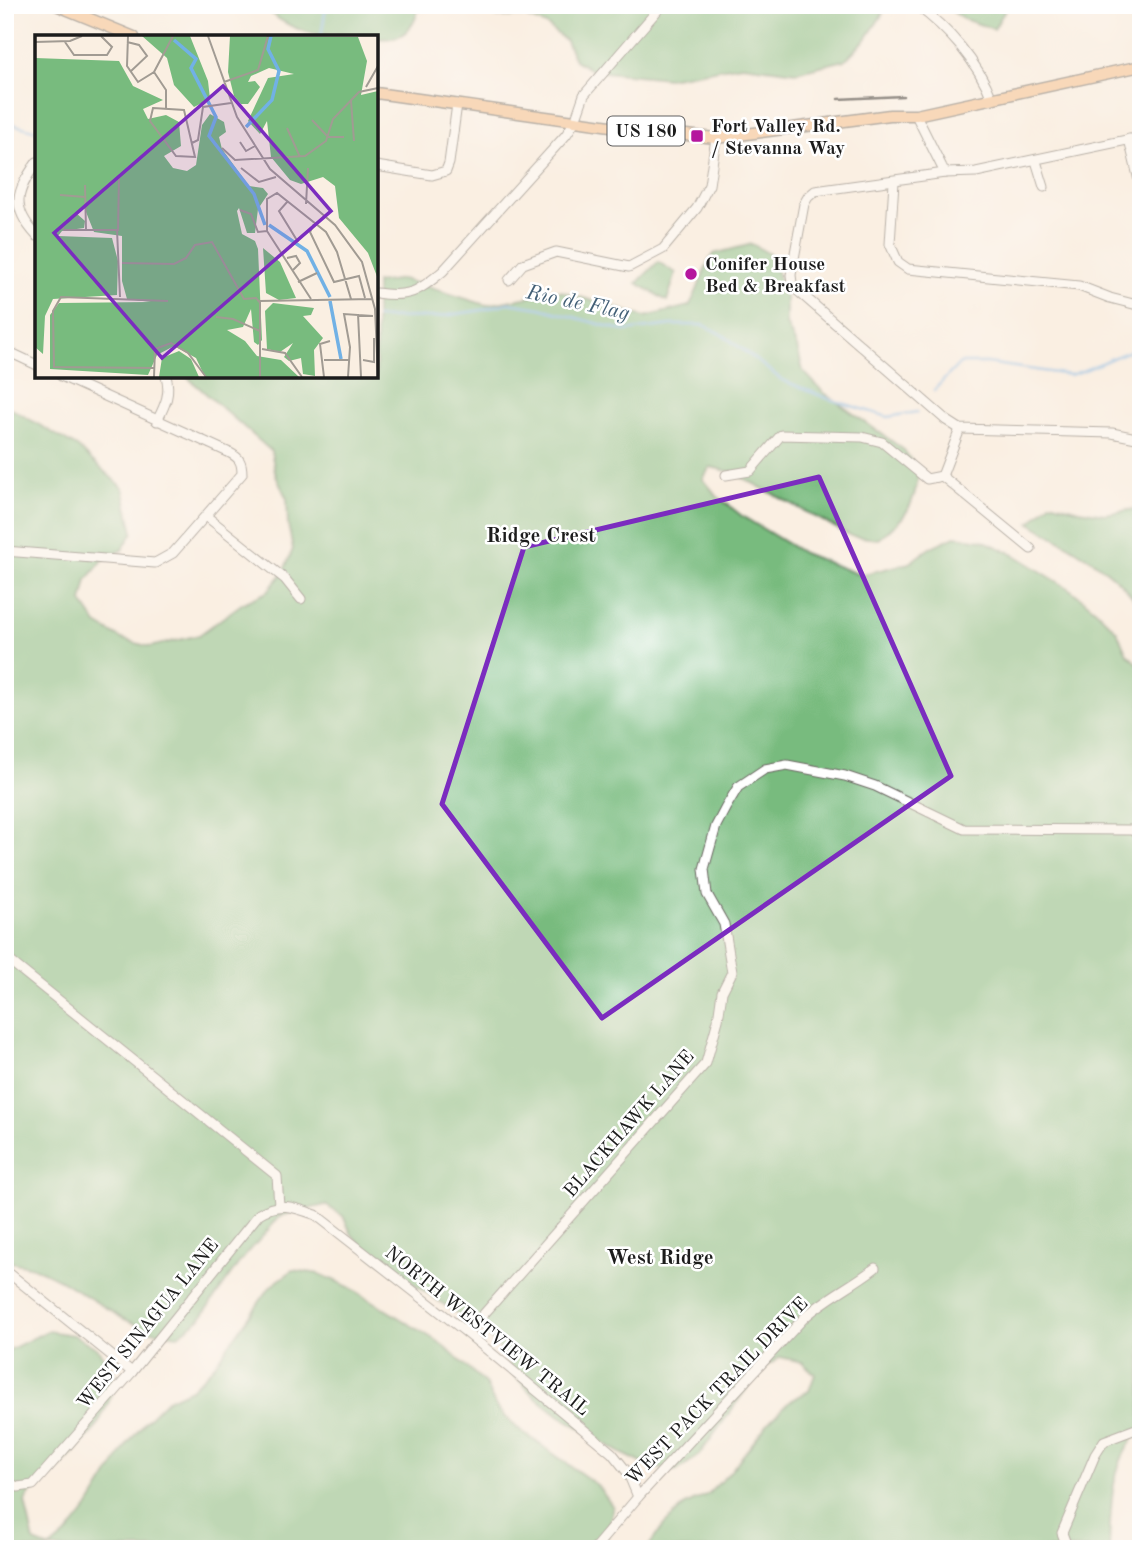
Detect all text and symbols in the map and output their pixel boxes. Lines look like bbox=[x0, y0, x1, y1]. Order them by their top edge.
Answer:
inset map bbox=[35, 35, 378, 378]
road number: US 180 bbox=[608, 116, 684, 146]
place label: Fort Valley Rd. / Stevanna Way bbox=[711, 118, 845, 159]
marker: Fort Valley Rd. / Stevanna Way bbox=[689, 128, 705, 144]
place label: Conifer House Bed & Breakfast bbox=[705, 256, 846, 297]
marker: Conifer House Bed & Breakfast bbox=[683, 266, 699, 282]
water label: Rio de Flag bbox=[523, 282, 631, 325]
district label: Ridge Crest bbox=[486, 526, 596, 547]
street label: BLACKHAWK LANE bbox=[561, 1048, 699, 1202]
street label: WEST SINAGUA LANE bbox=[75, 1236, 223, 1413]
street label: NORTH WESTVIEW TRAIL bbox=[381, 1244, 592, 1420]
district label: West Ridge bbox=[606, 1248, 714, 1269]
street label: WEST PACK TRAIL DRIVE bbox=[623, 1294, 812, 1489]

